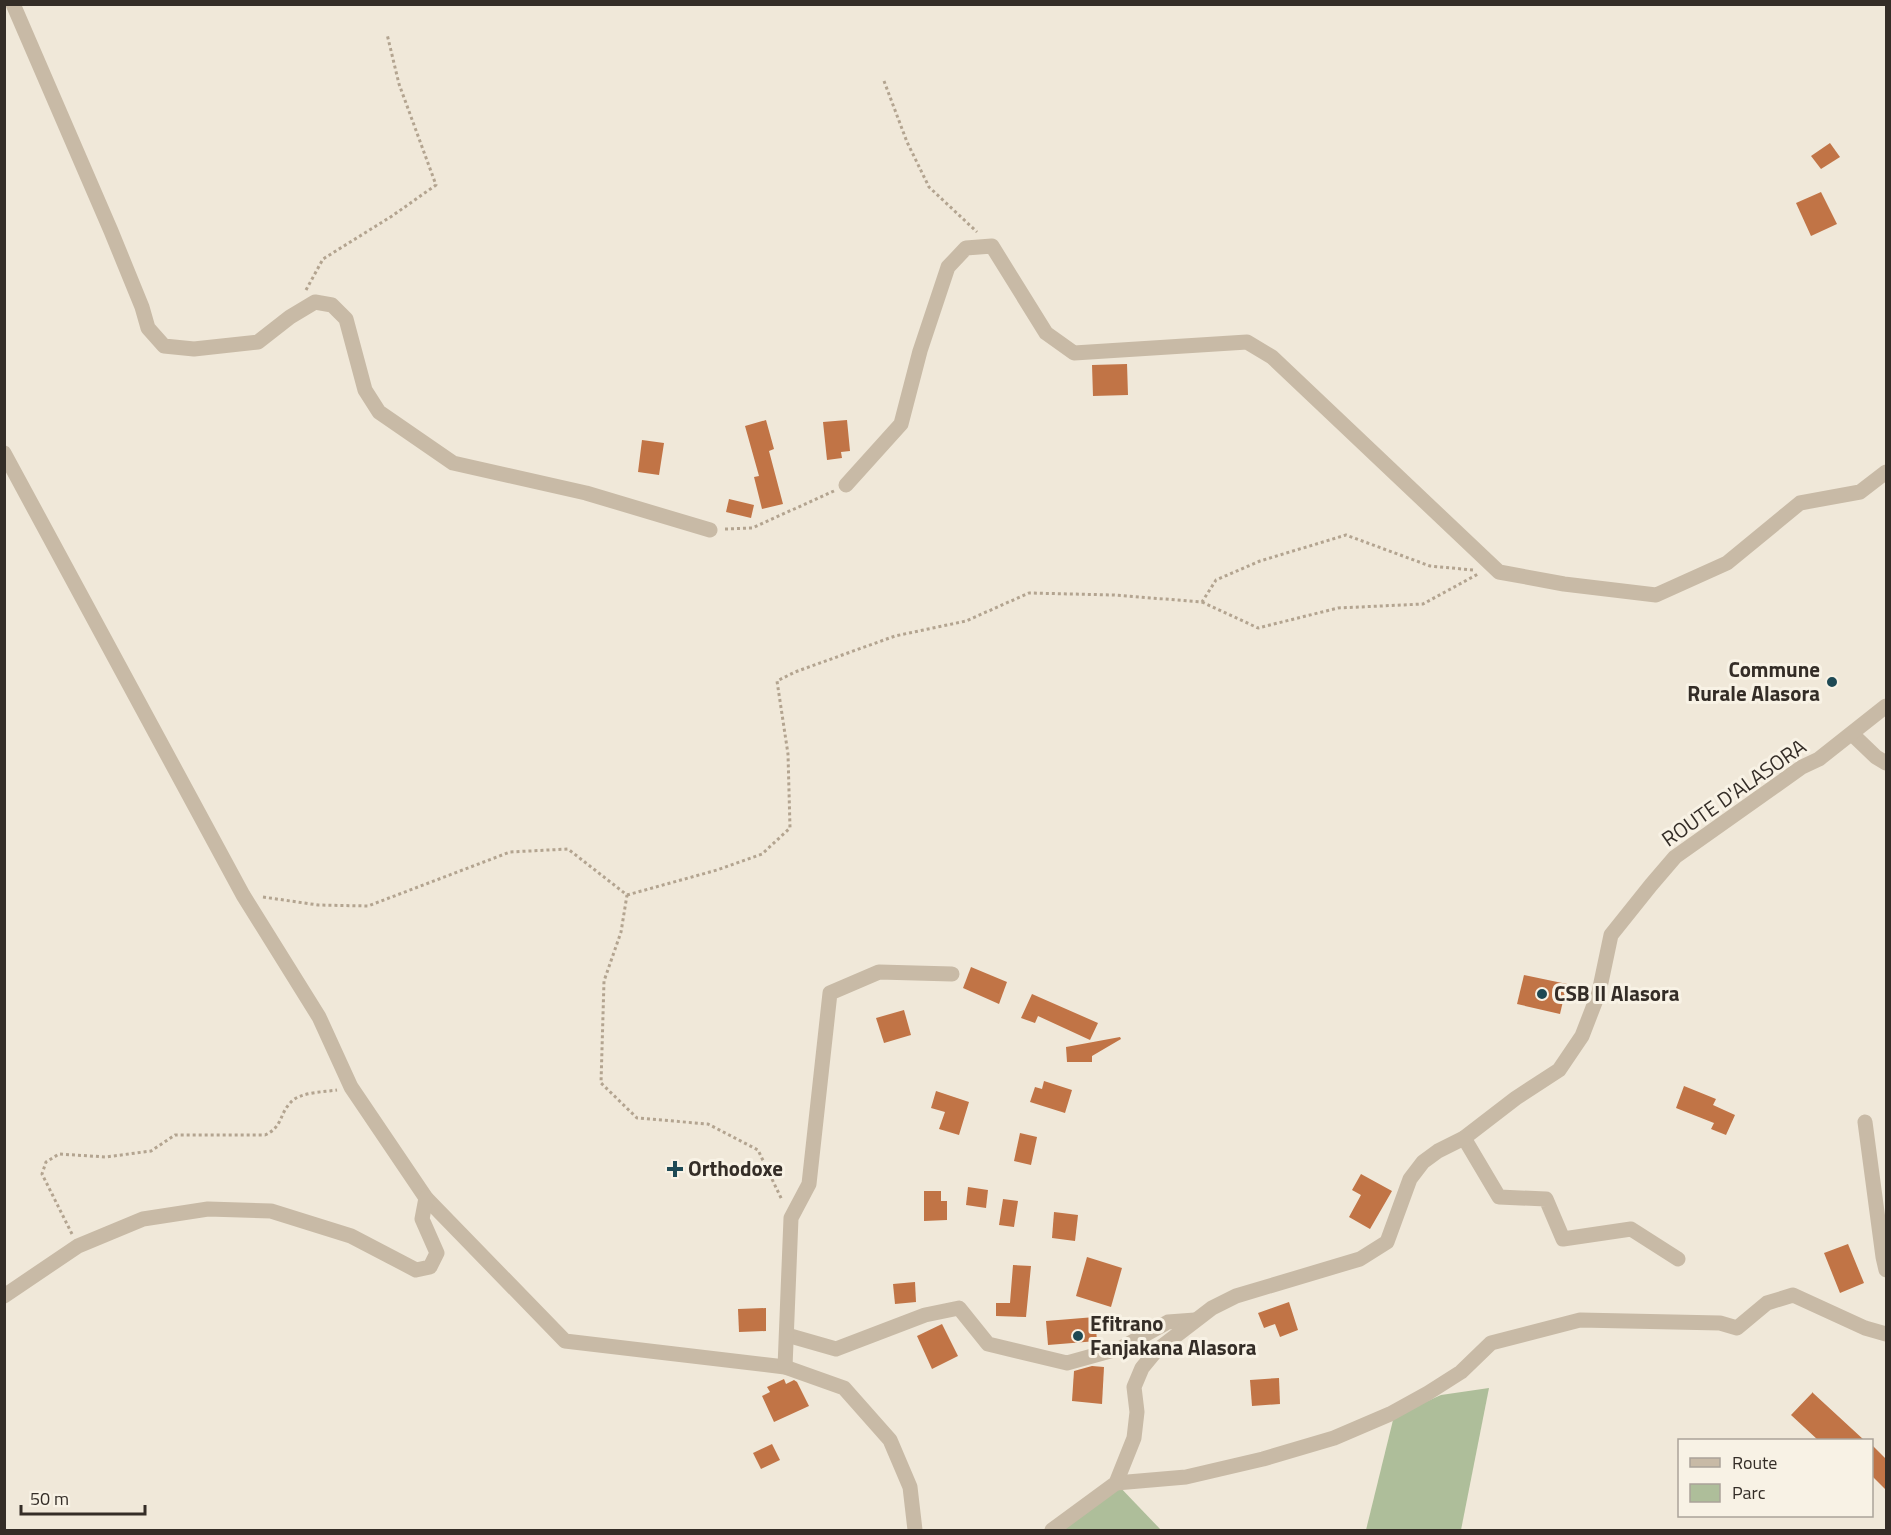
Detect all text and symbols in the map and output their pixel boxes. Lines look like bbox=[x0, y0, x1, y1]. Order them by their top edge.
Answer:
place label: Commune Rurale Alasora bbox=[1687, 653, 1820, 709]
marker: Commune Rurale Alasora bbox=[1825, 675, 1839, 689]
street label: ROUTE D'ALASORA bbox=[1655, 730, 1813, 854]
place label: CSB II Alasora bbox=[1554, 977, 1680, 1009]
marker: CSB II Alasora bbox=[1535, 987, 1549, 1001]
place label: Orthodoxe bbox=[688, 1152, 783, 1184]
marker: Orthodoxe bbox=[666, 1160, 684, 1178]
place label: Efitrano Fanjakana Alasora bbox=[1090, 1307, 1257, 1363]
marker: Efitrano Fanjakana Alasora bbox=[1071, 1329, 1085, 1343]
legend bbox=[1678, 1439, 1873, 1517]
text: Route bbox=[1732, 1449, 1777, 1476]
scale bar bbox=[21, 1478, 146, 1516]
text: Parc bbox=[1732, 1479, 1766, 1506]
text: 50 m bbox=[30, 1485, 69, 1512]

